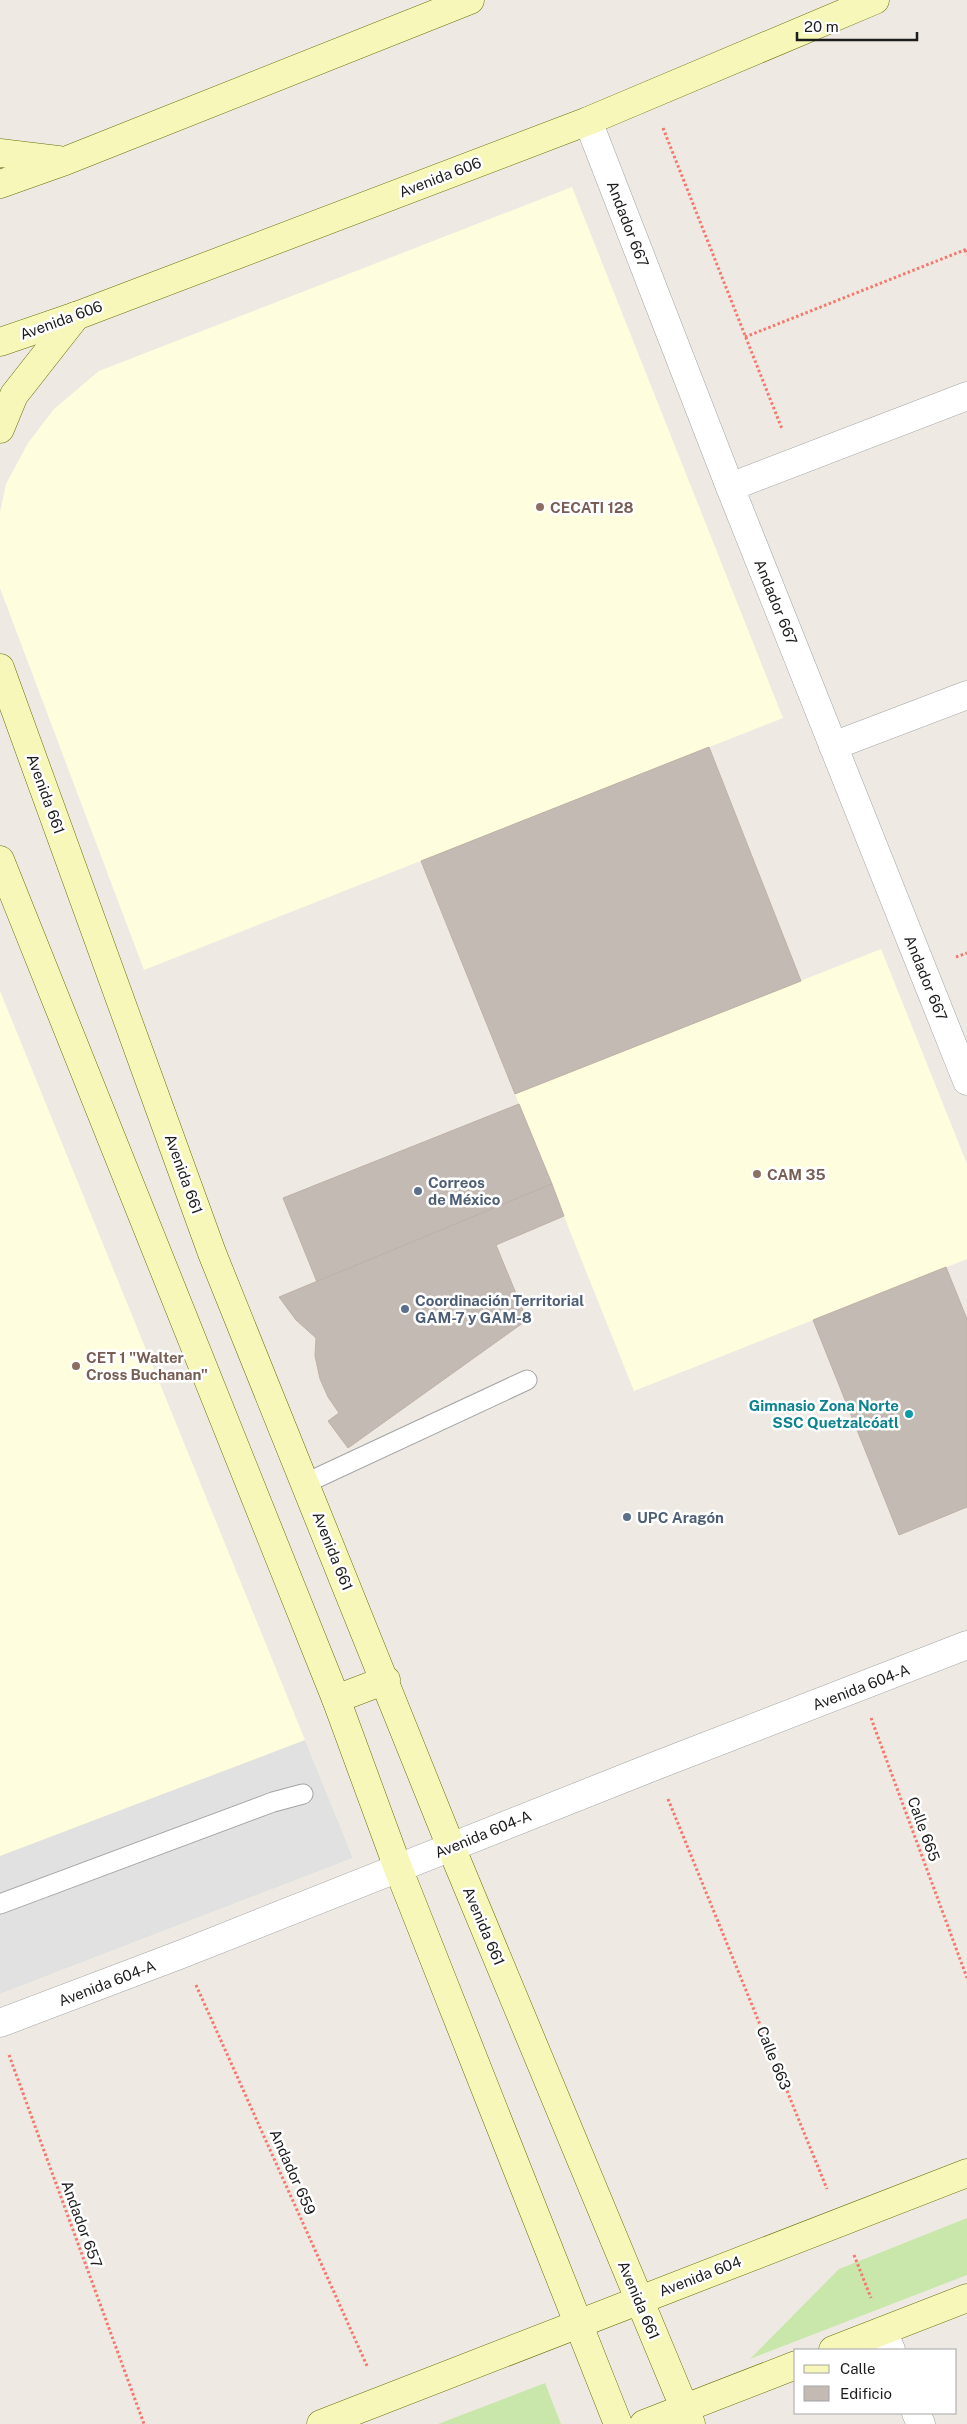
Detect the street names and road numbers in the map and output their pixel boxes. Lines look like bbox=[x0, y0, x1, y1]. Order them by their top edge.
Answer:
street label: Avenida 606 bbox=[397, 154, 483, 200]
street label: Andador 667 bbox=[604, 179, 652, 269]
street label: Avenida 606 bbox=[17, 297, 105, 343]
street label: Andador 667 bbox=[751, 557, 801, 647]
street label: Avenida 661 bbox=[24, 752, 68, 836]
street label: Andador 667 bbox=[901, 933, 951, 1023]
street label: Avenida 661 bbox=[162, 1132, 206, 1216]
street label: Avenida 661 bbox=[309, 1509, 357, 1593]
street label: Avenida 604-A bbox=[810, 1661, 912, 1713]
street label: Calle 665 bbox=[905, 1794, 943, 1864]
street label: Avenida 604-A bbox=[432, 1807, 534, 1861]
street label: Avenida 661 bbox=[460, 1884, 508, 1968]
street label: Avenida 604-A bbox=[56, 1957, 158, 2009]
street label: Calle 663 bbox=[754, 2024, 794, 2092]
street label: Andador 659 bbox=[267, 2127, 319, 2217]
street label: Andador 657 bbox=[58, 2178, 106, 2270]
street label: Avenida 604 bbox=[656, 2253, 744, 2299]
street label: Avenida 661 bbox=[615, 2258, 663, 2342]

